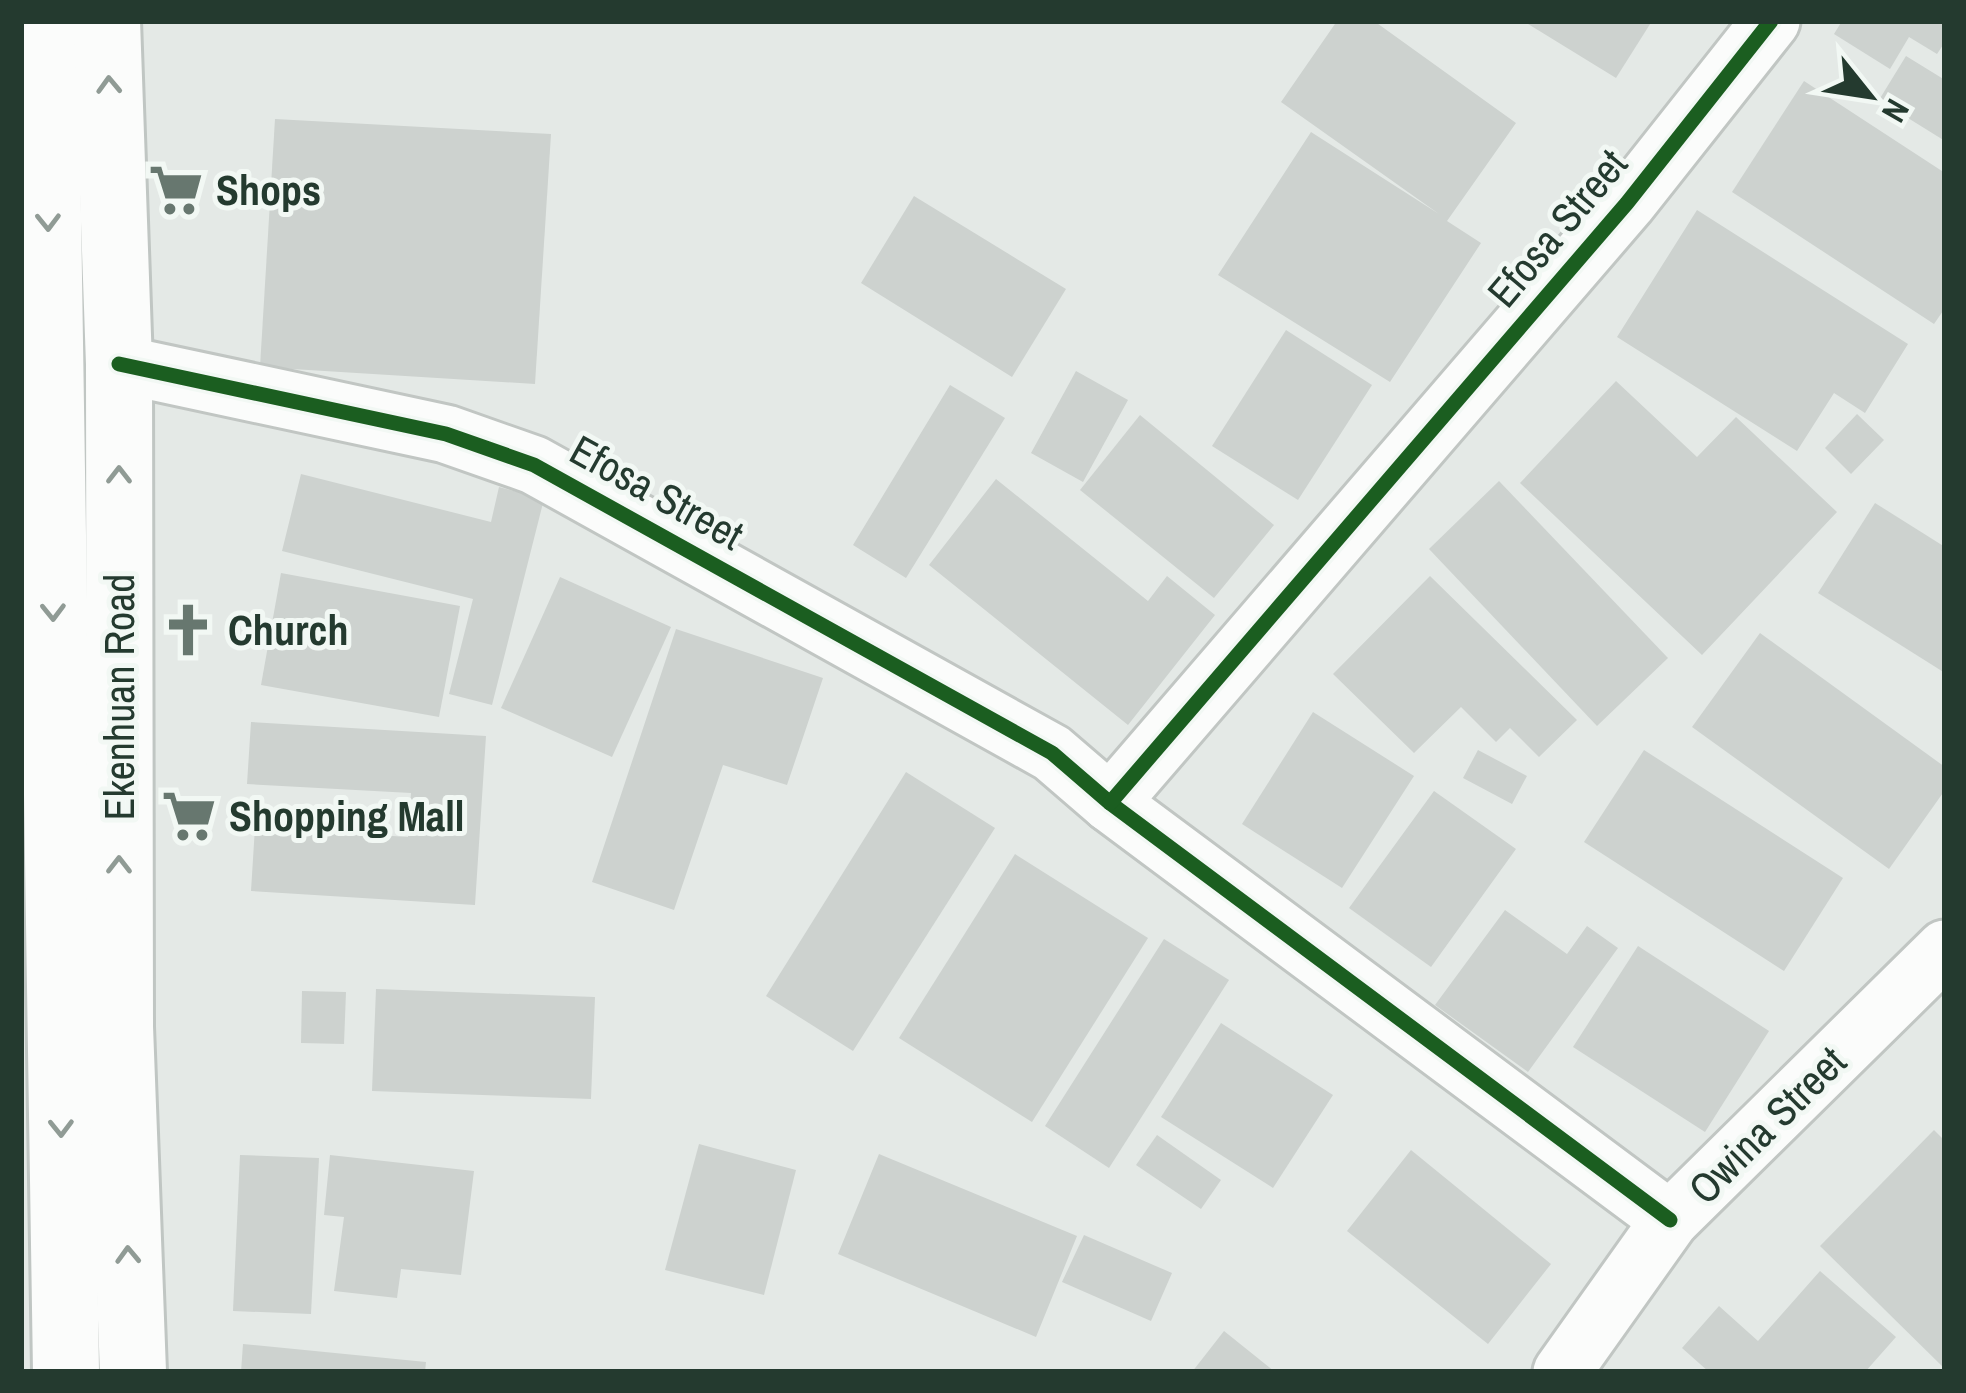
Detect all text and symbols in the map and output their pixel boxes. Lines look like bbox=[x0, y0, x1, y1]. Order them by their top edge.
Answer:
north arrow bbox=[1810, 36, 1930, 156]
one-way arrow bbox=[96, 75, 122, 94]
text: N bbox=[1872, 92, 1920, 130]
street label: Efosa Street bbox=[1475, 137, 1639, 319]
supermarket icon: Shops bbox=[147, 161, 205, 219]
place label: Shops bbox=[216, 162, 321, 218]
one-way arrow bbox=[34, 213, 60, 232]
street label: Efosa Street bbox=[561, 422, 753, 562]
one-way arrow bbox=[106, 465, 132, 483]
street label: Ekenhuan Road bbox=[91, 573, 147, 821]
church icon: Church bbox=[159, 601, 217, 659]
place label: Church bbox=[228, 602, 349, 658]
one-way arrow bbox=[40, 603, 66, 622]
supermarket icon: Shopping Mall bbox=[160, 787, 218, 845]
place label: Shopping Mall bbox=[229, 788, 464, 844]
one-way arrow bbox=[106, 855, 132, 873]
street label: Owina Street bbox=[1676, 1034, 1858, 1216]
one-way arrow bbox=[48, 1119, 74, 1138]
one-way arrow bbox=[116, 1245, 142, 1264]

